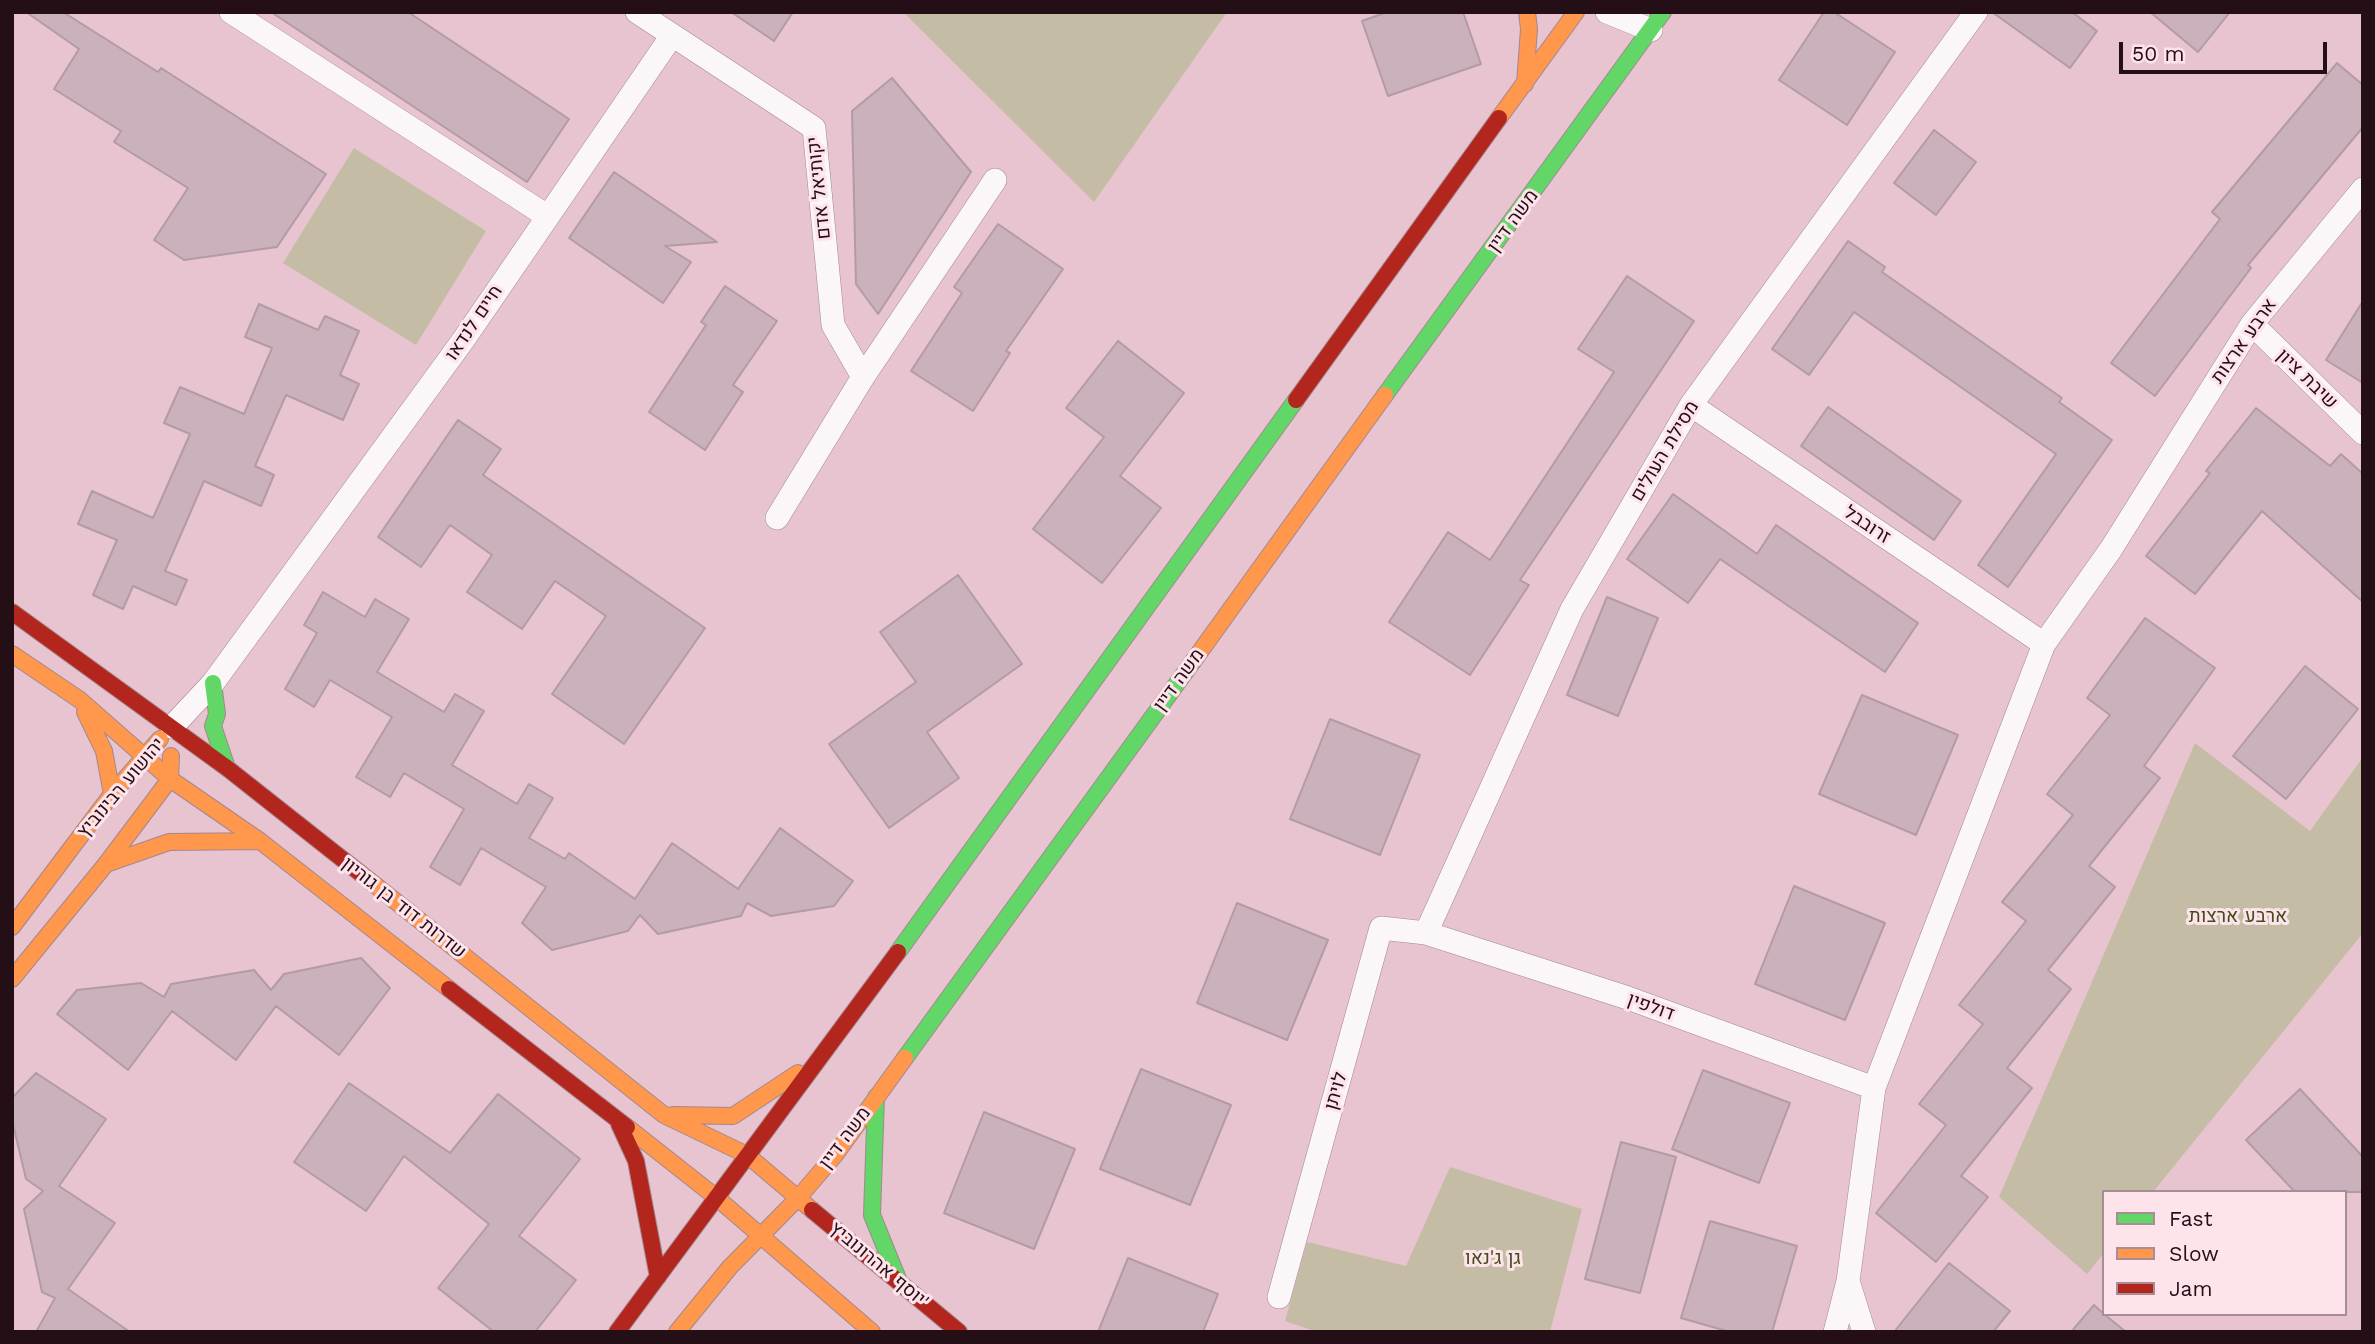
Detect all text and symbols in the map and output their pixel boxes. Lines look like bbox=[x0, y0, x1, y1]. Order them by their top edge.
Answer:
scale bar bbox=[2123, 28, 2331, 72]
text: 50 m bbox=[2132, 41, 2184, 66]
street label: יקותיאל אדם bbox=[802, 135, 836, 241]
street label: משה דיין bbox=[1483, 185, 1543, 257]
street label: חיים לנדאו bbox=[441, 281, 507, 365]
street label: ארבע ארצות bbox=[2206, 294, 2282, 388]
street label: שיבת ציון bbox=[2272, 344, 2342, 414]
street label: מסילת העולים bbox=[1626, 397, 1704, 505]
street label: זרובבל bbox=[1839, 501, 1895, 549]
street label: משה דיין bbox=[1149, 644, 1209, 716]
street label: יהושוע רבינוביץ bbox=[72, 733, 170, 843]
street label: שדרות דוד בן גוריון bbox=[337, 852, 471, 964]
park label: ארבע ארצות bbox=[2189, 905, 2287, 927]
street label: דולפין bbox=[1624, 988, 1678, 1026]
street label: לויתן bbox=[1320, 1069, 1352, 1113]
street label: משה דיין bbox=[814, 1103, 876, 1173]
legend bbox=[2102, 1190, 2347, 1316]
text: Fast bbox=[2169, 1206, 2213, 1231]
street label: יוסף אהרונוביץ' bbox=[825, 1217, 933, 1313]
text: Slow bbox=[2169, 1241, 2219, 1266]
park label: גן ג'נאו bbox=[1465, 1247, 1521, 1269]
text: Jam bbox=[2169, 1276, 2212, 1301]

